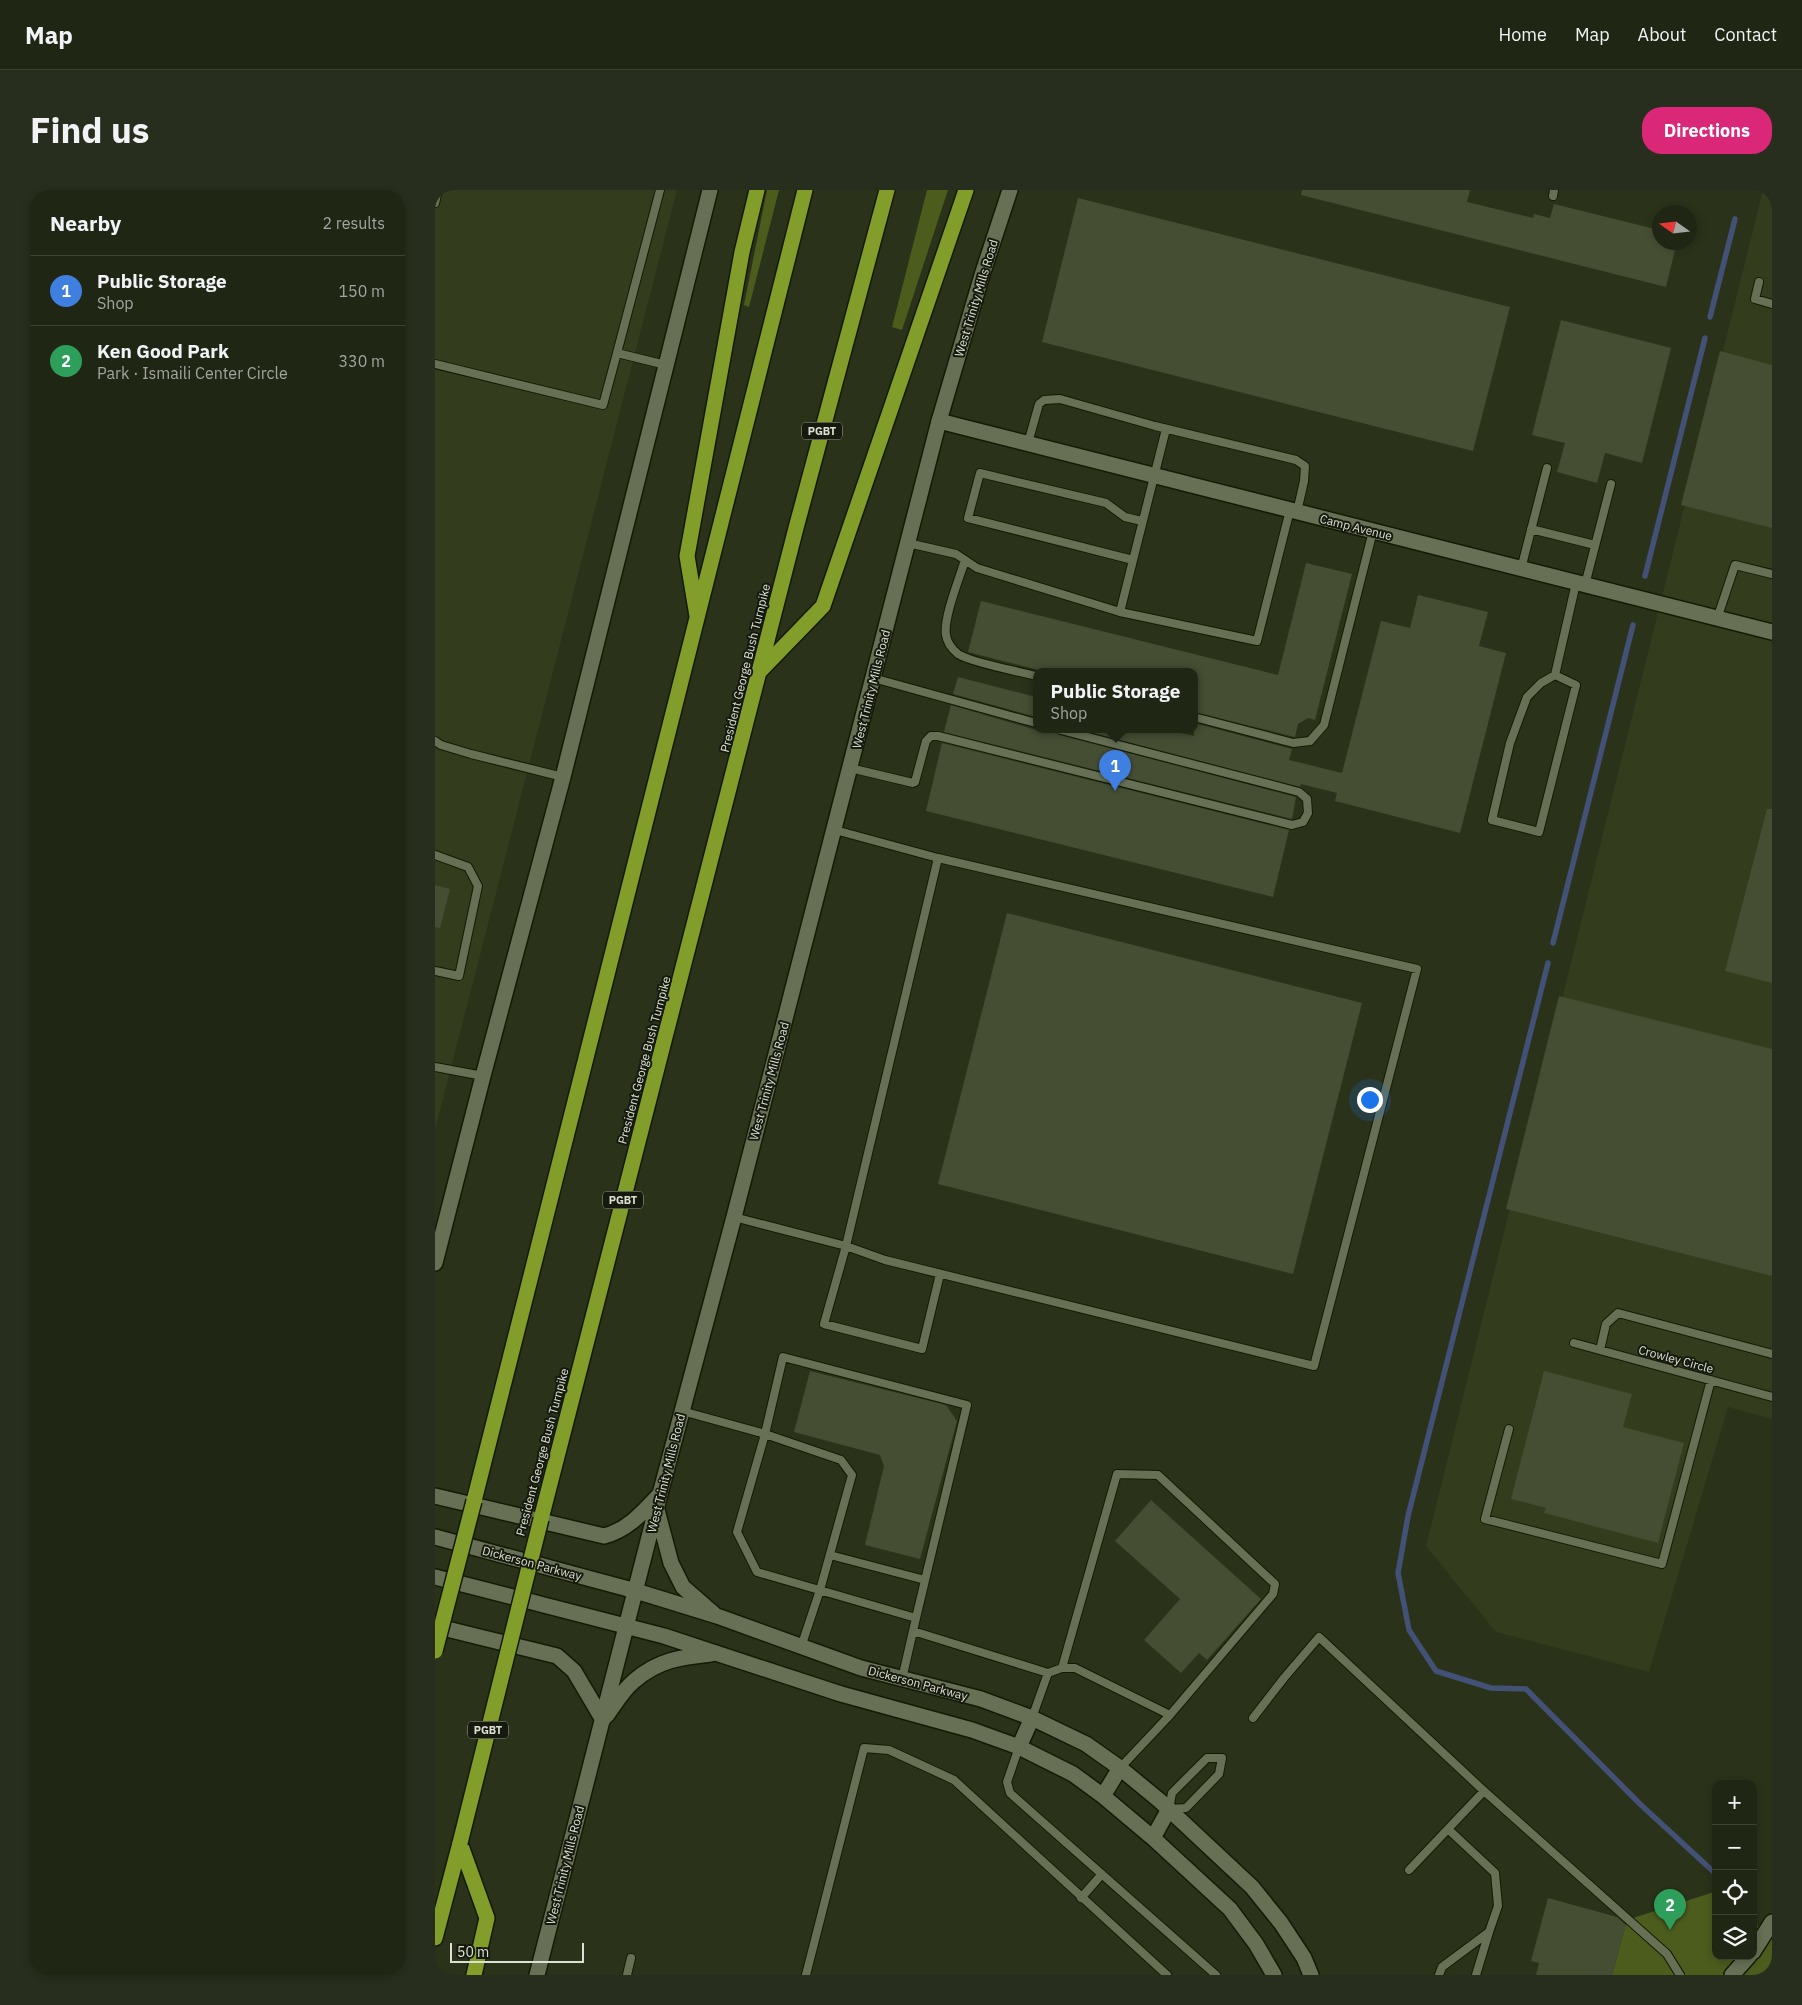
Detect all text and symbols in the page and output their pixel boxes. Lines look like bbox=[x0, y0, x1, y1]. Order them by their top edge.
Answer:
text: Map bbox=[25, 19, 73, 51]
text: Home bbox=[1499, 23, 1547, 46]
text: Map bbox=[1575, 23, 1610, 46]
text: About bbox=[1638, 23, 1686, 46]
text: Contact bbox=[1714, 23, 1777, 46]
text: Find us bbox=[30, 107, 149, 153]
button: Directions bbox=[1642, 107, 1772, 154]
north arrow bbox=[1652, 205, 1697, 250]
text: Nearby bbox=[50, 209, 121, 237]
text: 2 results bbox=[322, 213, 385, 233]
street label: West Trinity Mills Road bbox=[951, 237, 1001, 359]
text: Public Storage bbox=[97, 269, 227, 293]
text: 1 bbox=[61, 281, 71, 301]
text: 150 m bbox=[338, 281, 385, 301]
text: Shop bbox=[97, 293, 134, 313]
text: Ken Good Park bbox=[97, 339, 229, 363]
text: 2 bbox=[61, 351, 71, 371]
text: 330 m bbox=[338, 351, 385, 371]
text: Park · Ismaili Center Circle bbox=[97, 363, 288, 383]
road number: PGBT bbox=[802, 422, 842, 440]
street label: Camp Avenue bbox=[1318, 511, 1394, 543]
street label: President George Bush Turnpike bbox=[717, 582, 773, 754]
street label: West Trinity Mills Road bbox=[849, 628, 893, 750]
popup bbox=[1033, 668, 1198, 733]
text: Public Storage bbox=[1051, 679, 1180, 703]
text: Shop bbox=[1051, 703, 1087, 723]
pin: 1 bbox=[1099, 750, 1131, 791]
street label: President George Bush Turnpike bbox=[614, 974, 674, 1145]
street label: West Trinity Mills Road bbox=[746, 1020, 792, 1142]
your location bbox=[1357, 1087, 1383, 1113]
road number: PGBT bbox=[603, 1192, 643, 1208]
street label: Crowley Circle bbox=[1637, 1342, 1716, 1376]
street label: President George Bush Turnpike bbox=[512, 1366, 572, 1537]
street label: West Trinity Mills Road bbox=[644, 1412, 688, 1534]
street label: Dickerson Parkway bbox=[481, 1543, 583, 1583]
street label: Dickerson Parkway bbox=[867, 1663, 969, 1703]
road number: PGBT bbox=[468, 1722, 508, 1738]
map controls bbox=[1712, 1780, 1757, 1960]
button: + bbox=[1712, 1780, 1757, 1825]
street label: West Trinity Mills Road bbox=[543, 1804, 587, 1926]
button: − bbox=[1712, 1825, 1757, 1870]
button: locate bbox=[1712, 1870, 1757, 1915]
pin: 2 bbox=[1654, 1889, 1686, 1930]
button: layers bbox=[1712, 1915, 1757, 1960]
scale bar bbox=[450, 1940, 584, 1963]
text: 50 m bbox=[457, 1943, 489, 1961]

